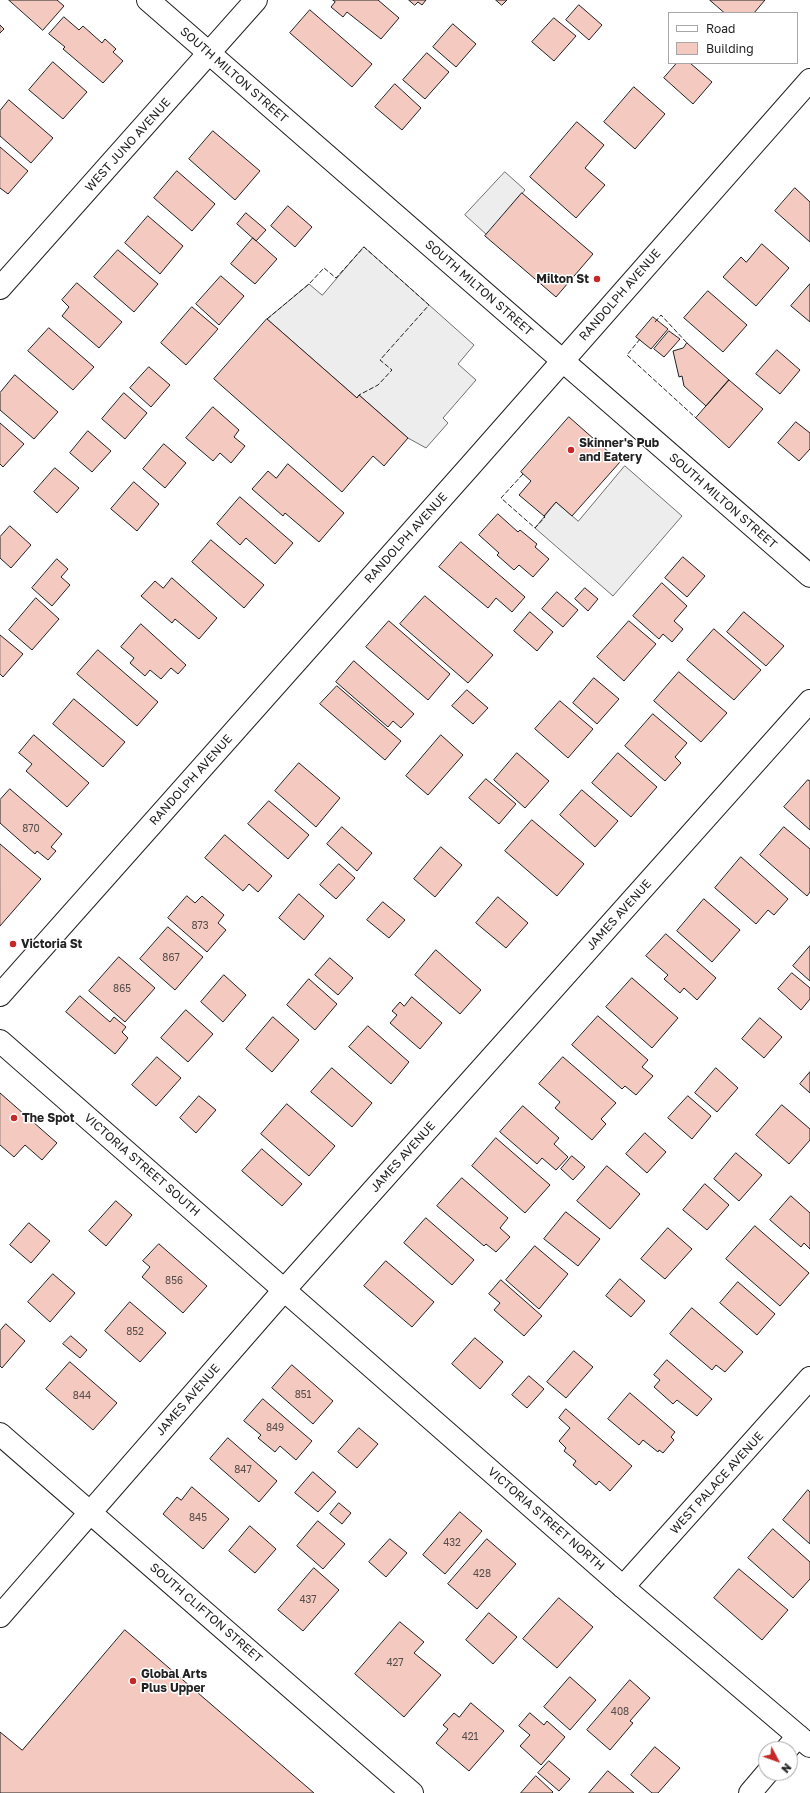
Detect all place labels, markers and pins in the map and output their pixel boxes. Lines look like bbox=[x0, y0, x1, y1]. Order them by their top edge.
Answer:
place label: Milton St bbox=[536, 272, 589, 286]
marker: Milton St bbox=[592, 274, 602, 284]
place label: Skinner's Pub and Eatery bbox=[579, 436, 659, 464]
marker: Skinner's Pub and Eatery bbox=[566, 445, 576, 455]
place label: Victoria St bbox=[21, 937, 82, 951]
marker: Victoria St bbox=[8, 939, 18, 949]
place label: The Spot bbox=[22, 1111, 74, 1125]
marker: The Spot bbox=[9, 1113, 19, 1123]
place label: Global Arts Plus Upper bbox=[141, 1667, 207, 1695]
marker: Global Arts Plus Upper bbox=[128, 1676, 138, 1686]

